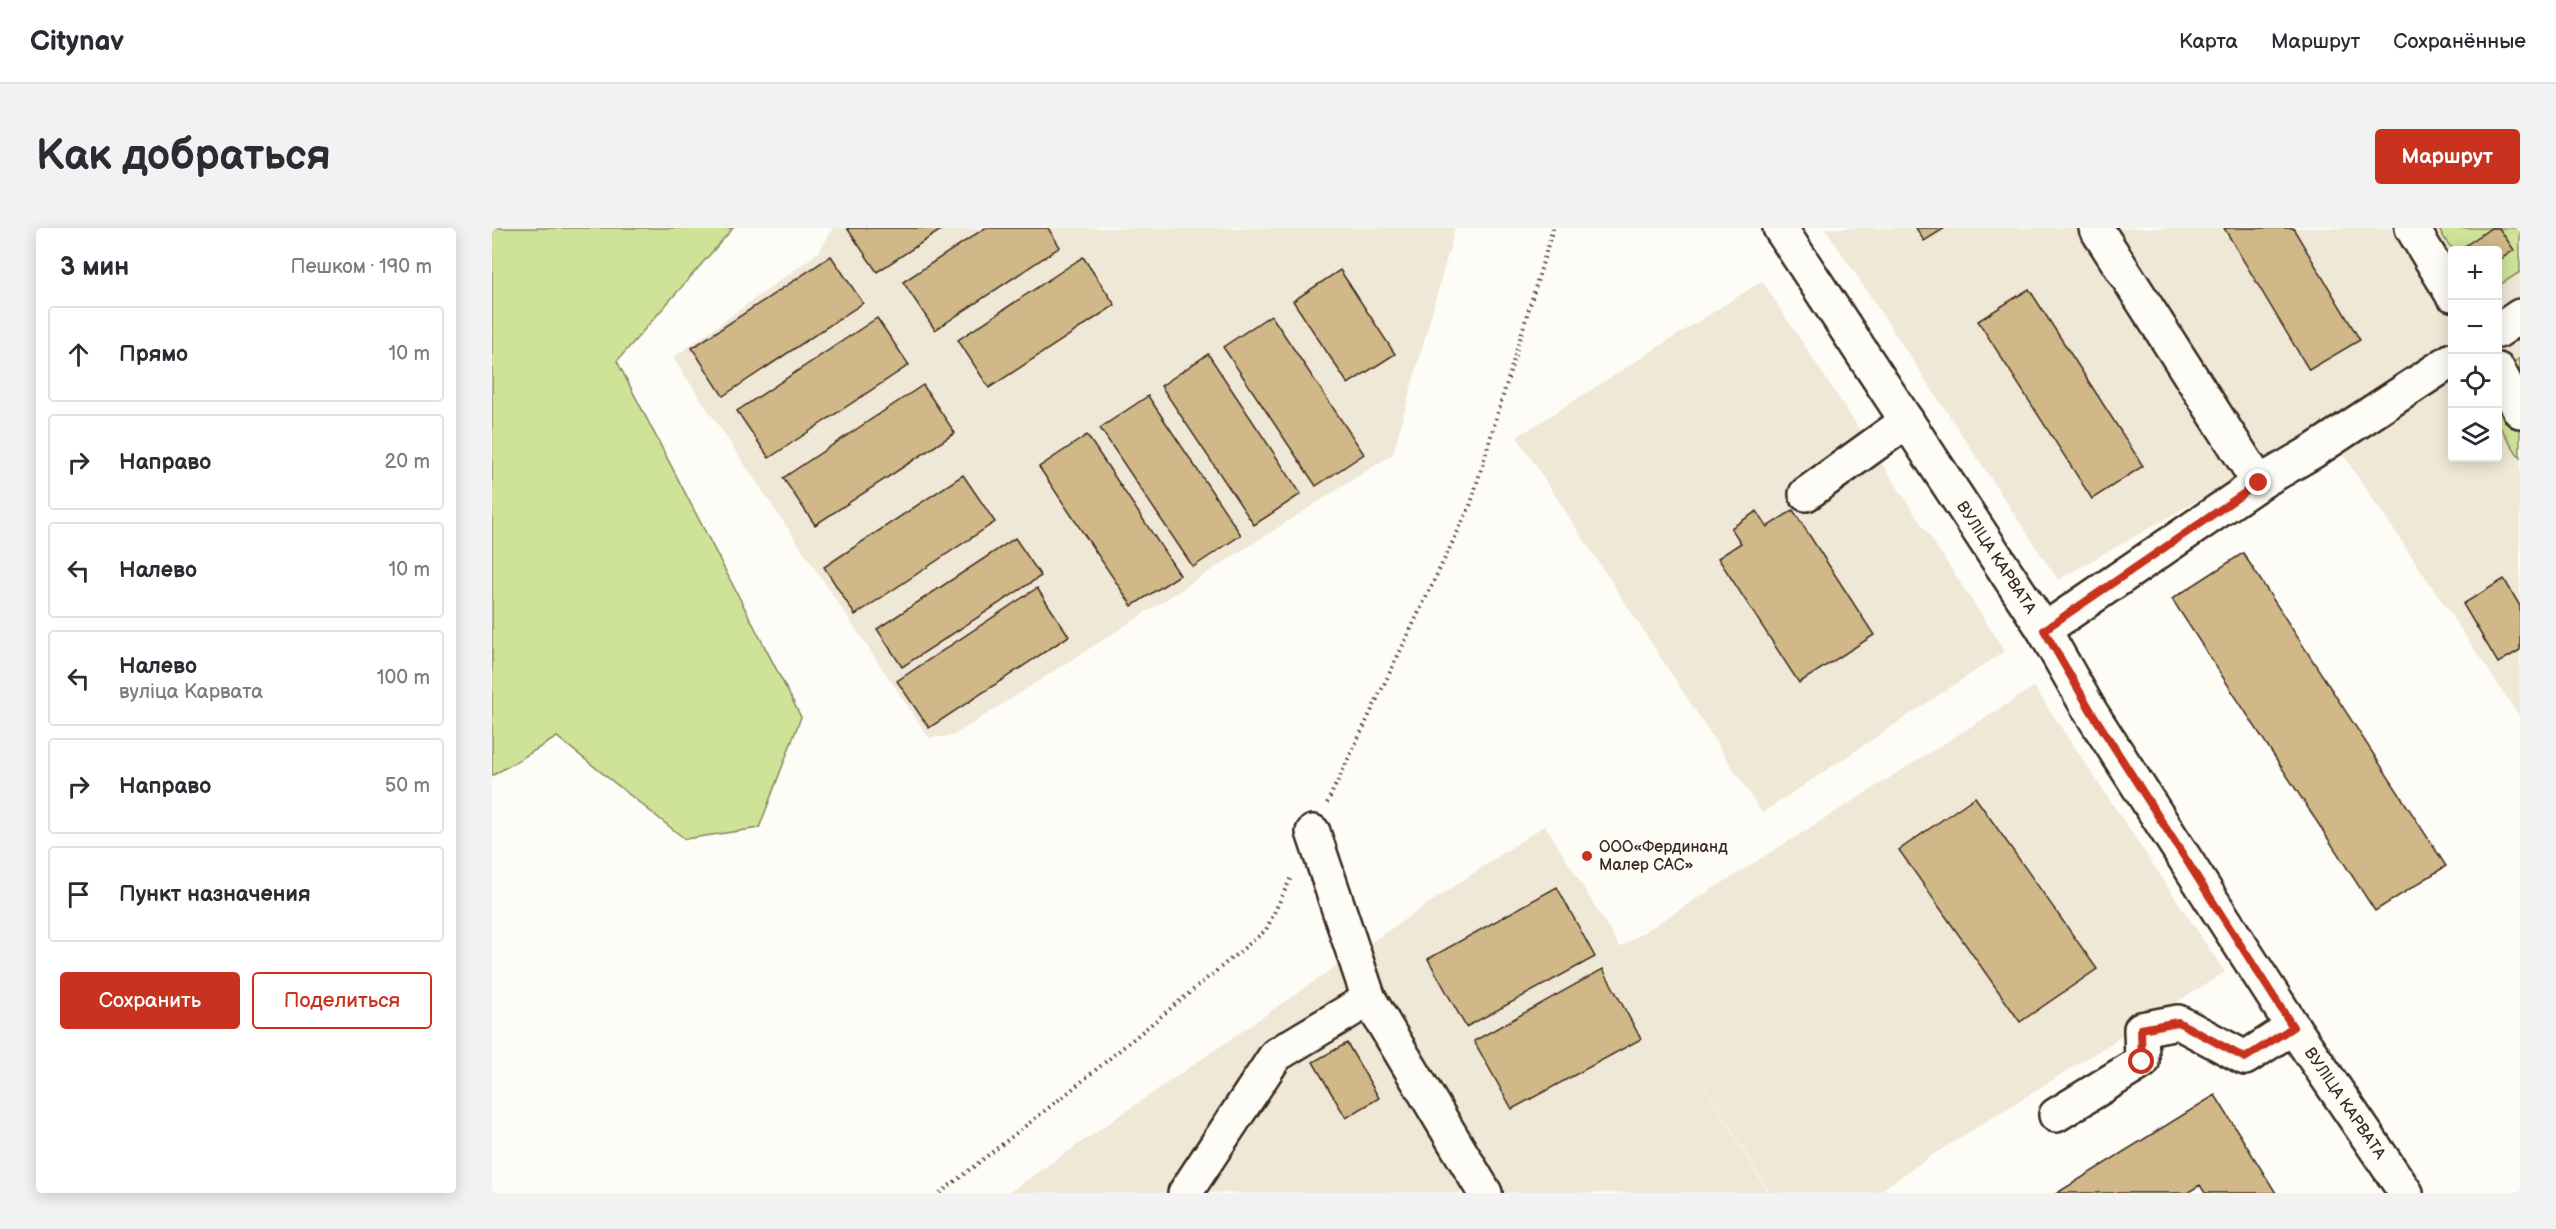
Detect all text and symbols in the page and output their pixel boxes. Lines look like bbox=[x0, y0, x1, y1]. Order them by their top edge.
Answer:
text: Citynav bbox=[30, 25, 124, 58]
text: Карта bbox=[2179, 29, 2238, 54]
text: Маршрут bbox=[2271, 29, 2360, 54]
text: Сохранённые bbox=[2393, 29, 2526, 54]
button: Маршрут bbox=[2375, 129, 2520, 184]
text: Как добраться bbox=[36, 131, 331, 182]
map controls bbox=[2448, 246, 2502, 462]
button: + bbox=[2448, 246, 2502, 300]
text: 3 мин bbox=[60, 252, 129, 283]
text: Пешком · 190 m bbox=[291, 255, 432, 279]
button: − bbox=[2448, 300, 2502, 354]
icon: ahead bbox=[62, 338, 95, 371]
text: Прямо bbox=[119, 341, 188, 368]
text: 10 m bbox=[389, 342, 430, 366]
button: locate bbox=[2448, 354, 2502, 408]
button: layers bbox=[2448, 408, 2502, 462]
icon: right bbox=[62, 446, 95, 479]
text: Направо bbox=[119, 449, 211, 476]
text: 20 m bbox=[385, 450, 430, 474]
route end bbox=[2245, 469, 2271, 495]
street label: ВУЛІЦА КАРВАТА bbox=[1952, 498, 2040, 617]
icon: left bbox=[62, 554, 95, 587]
text: Налево bbox=[119, 557, 197, 584]
text: 10 m bbox=[389, 558, 430, 582]
text: Налево bbox=[119, 653, 197, 680]
icon: left bbox=[62, 662, 95, 695]
text: 100 m bbox=[377, 666, 430, 690]
text: вуліца Карвата bbox=[119, 680, 263, 704]
icon: right bbox=[62, 770, 95, 803]
text: Направо bbox=[119, 773, 211, 800]
text: 50 m bbox=[385, 774, 430, 798]
place label: ООО«Фердинанд Малер САС» bbox=[1599, 838, 1728, 875]
marker: ООО«Фердинанд Малер САС» bbox=[1580, 849, 1594, 863]
icon: arrive bbox=[62, 878, 95, 911]
text: Пункт назначения bbox=[119, 881, 311, 908]
button: Сохранить bbox=[60, 972, 240, 1029]
button: Поделиться bbox=[252, 972, 432, 1029]
street label: ВУЛІЦА КАРВАТА bbox=[2300, 1044, 2390, 1163]
route start bbox=[2128, 1048, 2154, 1074]

